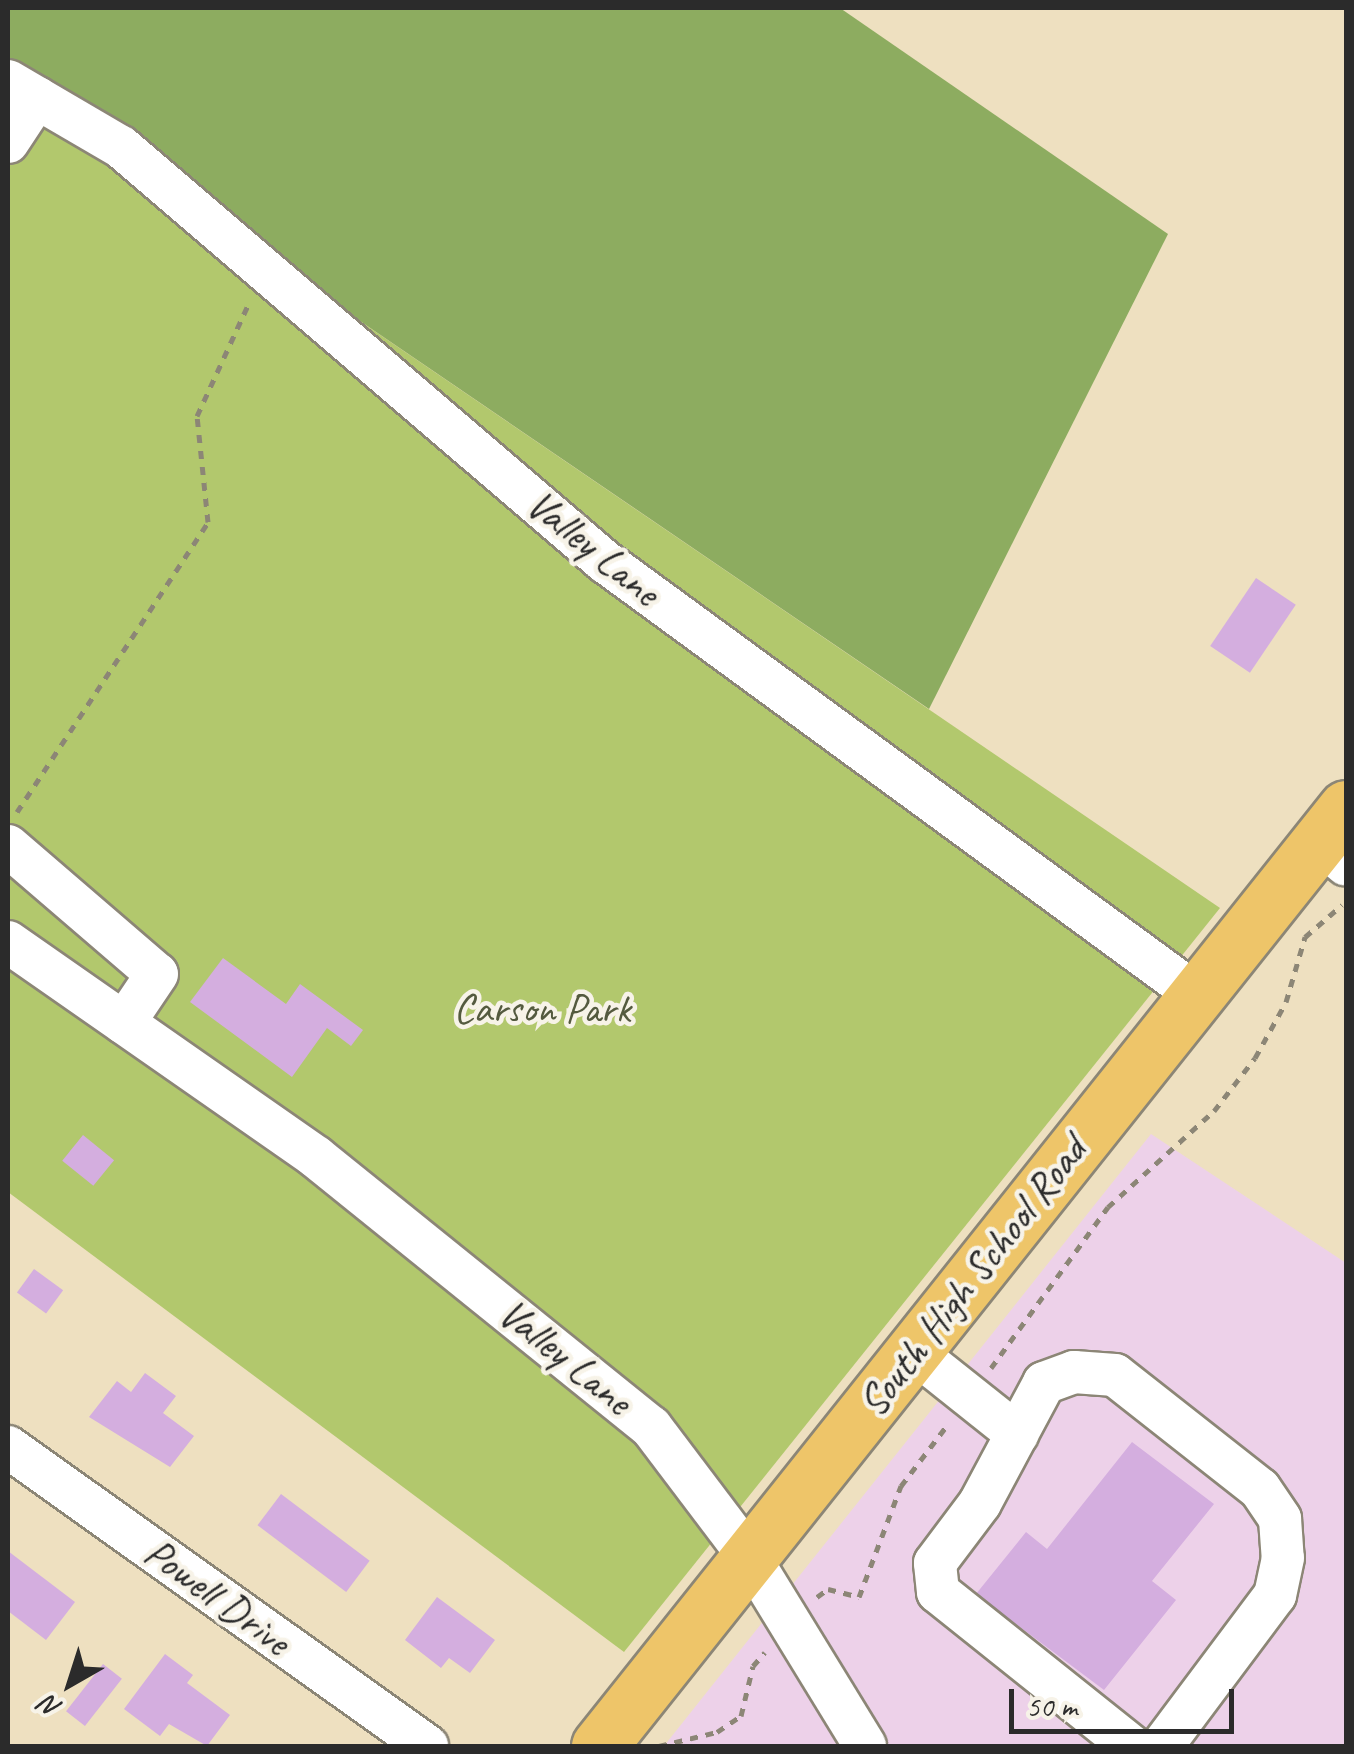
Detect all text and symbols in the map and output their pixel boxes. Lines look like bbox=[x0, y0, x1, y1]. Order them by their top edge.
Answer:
street label: Valley Lane bbox=[516, 479, 670, 617]
park label: Carson Park bbox=[453, 984, 631, 1034]
street label: South High School Road bbox=[848, 1127, 1098, 1427]
street label: Valley Lane bbox=[488, 1288, 642, 1426]
street label: Powell Drive bbox=[134, 1527, 300, 1667]
north arrow bbox=[20, 1634, 120, 1734]
scale bar bbox=[1014, 1669, 1239, 1731]
text: 50 m bbox=[1026, 1687, 1077, 1725]
text: N bbox=[33, 1689, 69, 1727]

